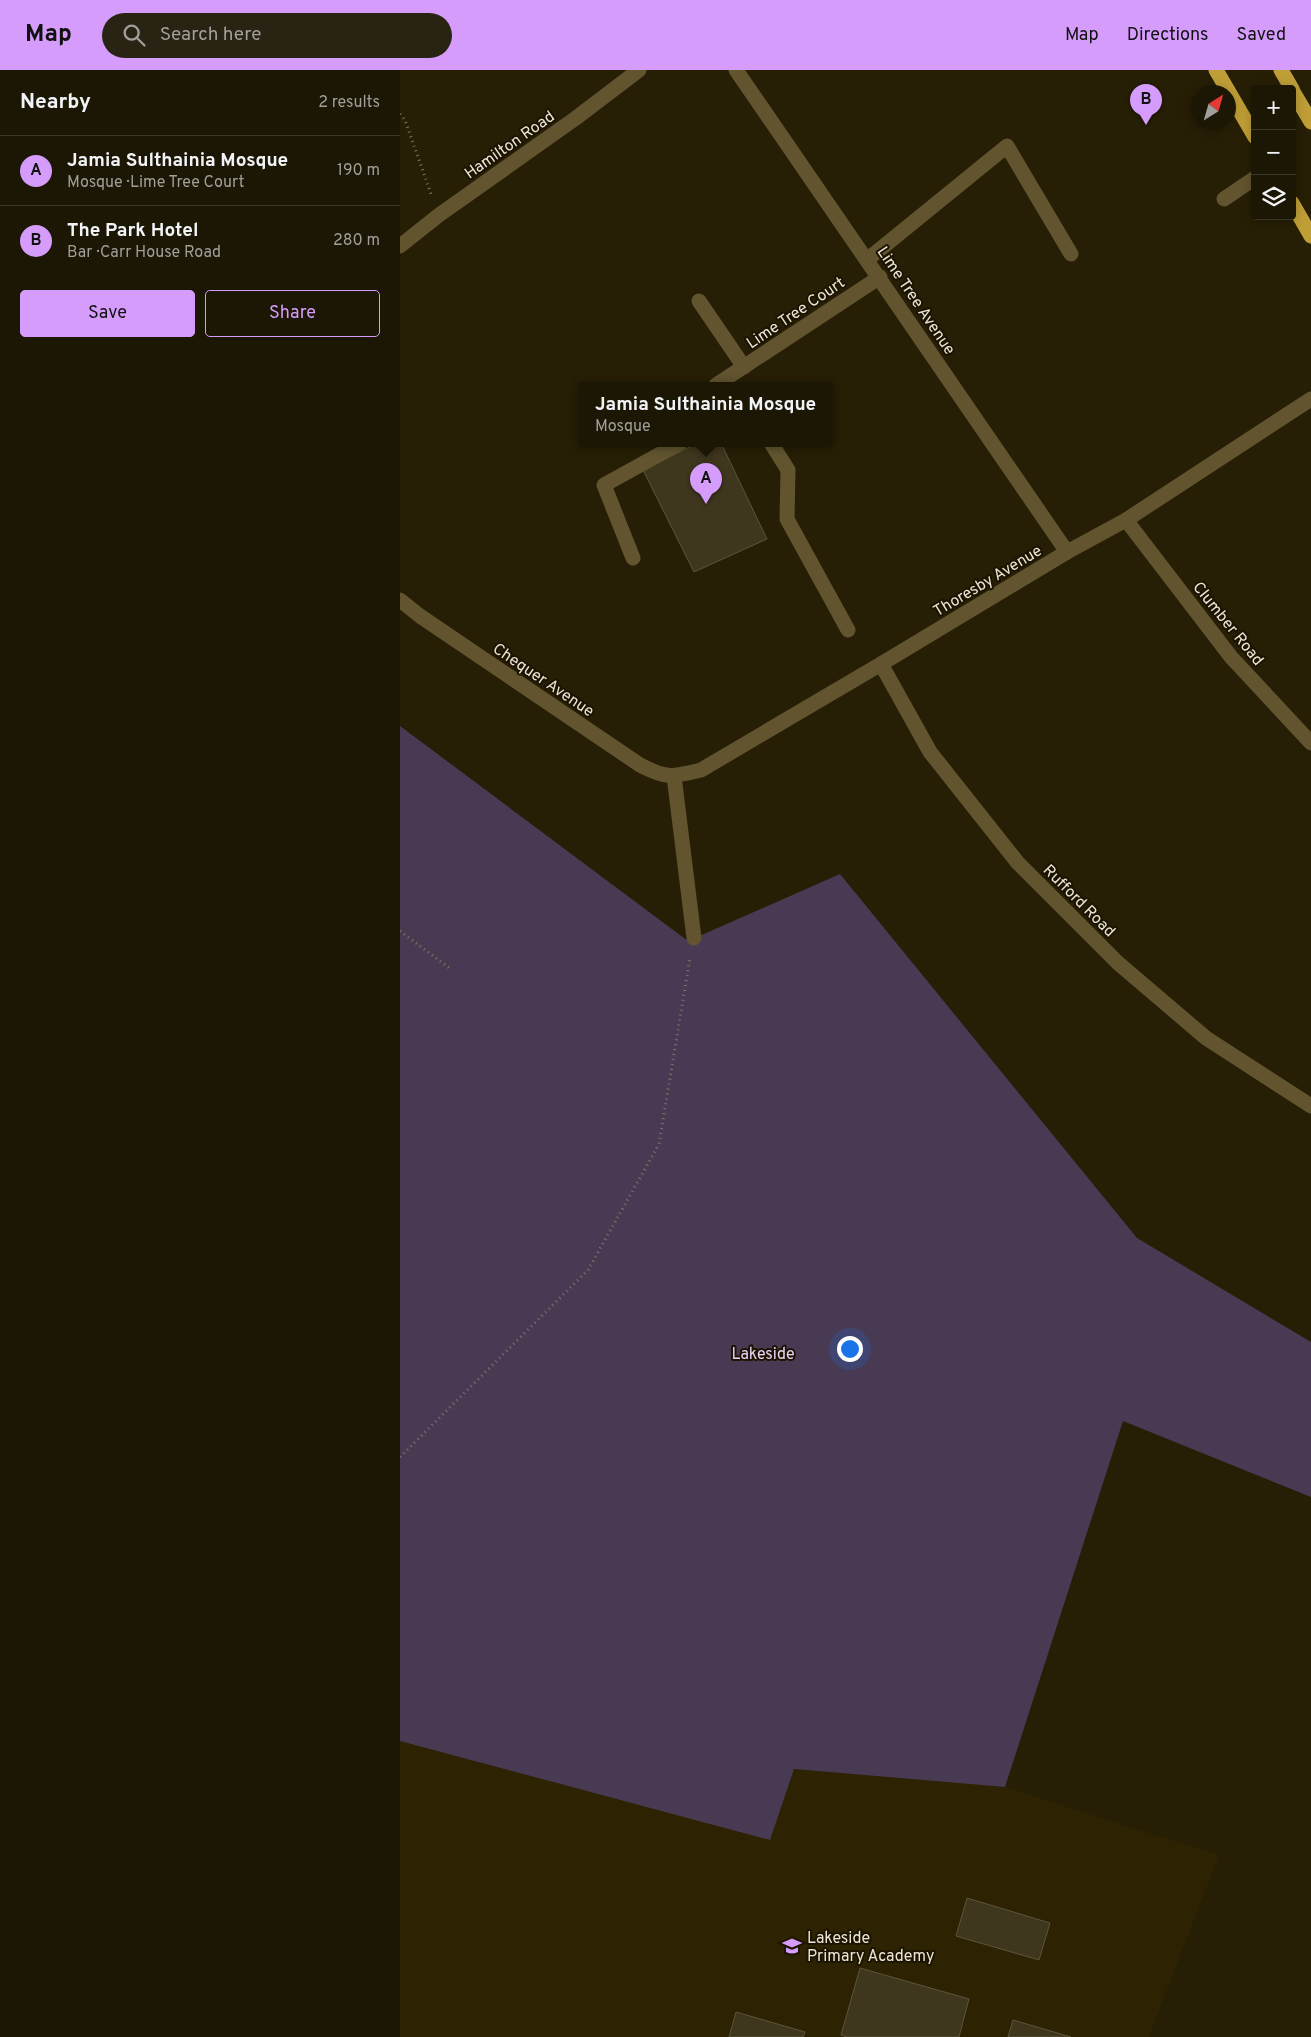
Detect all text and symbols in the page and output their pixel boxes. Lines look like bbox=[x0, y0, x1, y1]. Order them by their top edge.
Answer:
search box bbox=[102, 13, 452, 58]
text: Map bbox=[25, 20, 72, 50]
icon: search bbox=[120, 21, 148, 49]
text: Search here bbox=[160, 23, 261, 47]
text: Map bbox=[1065, 24, 1099, 47]
text: Directions bbox=[1127, 24, 1209, 47]
text: Saved bbox=[1237, 24, 1286, 47]
pin: B bbox=[1130, 84, 1162, 125]
north arrow bbox=[1191, 85, 1236, 130]
map controls bbox=[1251, 85, 1296, 220]
button: + bbox=[1251, 85, 1296, 130]
text: Nearby bbox=[20, 89, 91, 116]
text: 2 results bbox=[318, 93, 380, 113]
street label: Hamilton Road bbox=[461, 107, 559, 184]
button: − bbox=[1251, 130, 1296, 175]
text: Jamia Sulthainia Mosque bbox=[67, 149, 288, 173]
text: A bbox=[30, 161, 42, 181]
text: 190 m bbox=[337, 161, 380, 181]
text: Mosque · Lime Tree Court bbox=[67, 173, 245, 193]
button: layers bbox=[1251, 175, 1296, 220]
text: The Park Hotel bbox=[67, 219, 198, 243]
text: B bbox=[30, 231, 42, 251]
text: 280 m bbox=[333, 231, 380, 251]
text: Bar · Carr House Road bbox=[67, 243, 221, 263]
street label: Lime Tree Avenue bbox=[872, 243, 959, 359]
street label: Lime Tree Court bbox=[743, 273, 849, 354]
button: Save bbox=[20, 290, 195, 337]
button: Share bbox=[205, 290, 380, 337]
popup bbox=[578, 382, 833, 447]
text: Jamia Sulthainia Mosque bbox=[595, 393, 816, 417]
text: Mosque bbox=[595, 417, 651, 437]
pin: A bbox=[690, 463, 722, 504]
street label: Thoresby Avenue bbox=[930, 541, 1046, 622]
street label: Clumber Road bbox=[1187, 578, 1267, 670]
street label: Chequer Avenue bbox=[488, 639, 597, 722]
street label: Rufford Road bbox=[1038, 861, 1119, 942]
your location bbox=[837, 1336, 863, 1362]
park label: Lakeside bbox=[732, 1345, 795, 1365]
place label: Lakeside Primary Academy bbox=[807, 1929, 934, 1967]
school or university icon: Lakeside Primary Academy bbox=[781, 1935, 803, 1957]

